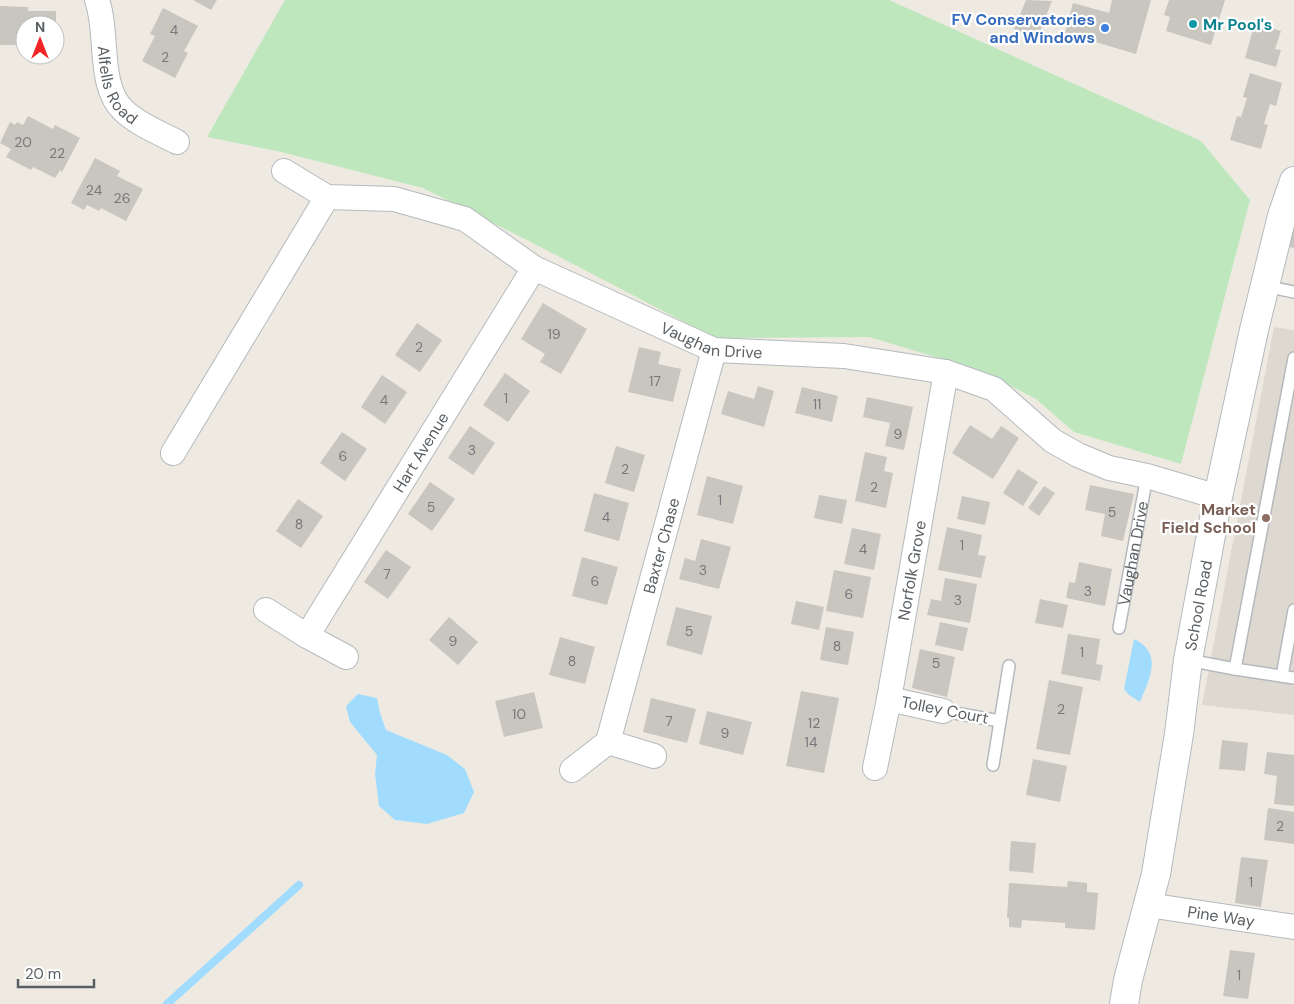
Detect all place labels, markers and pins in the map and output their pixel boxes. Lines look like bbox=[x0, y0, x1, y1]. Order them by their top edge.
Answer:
place label: FV Conservatories and Windows bbox=[952, 9, 1095, 48]
place label: Mr Pool's bbox=[1203, 14, 1272, 35]
marker: Mr Pool's bbox=[1187, 18, 1199, 30]
marker: FV Conservatories and Windows bbox=[1099, 22, 1111, 34]
place label: Market Field School bbox=[1162, 499, 1256, 538]
marker: Market Field School bbox=[1260, 512, 1272, 524]

